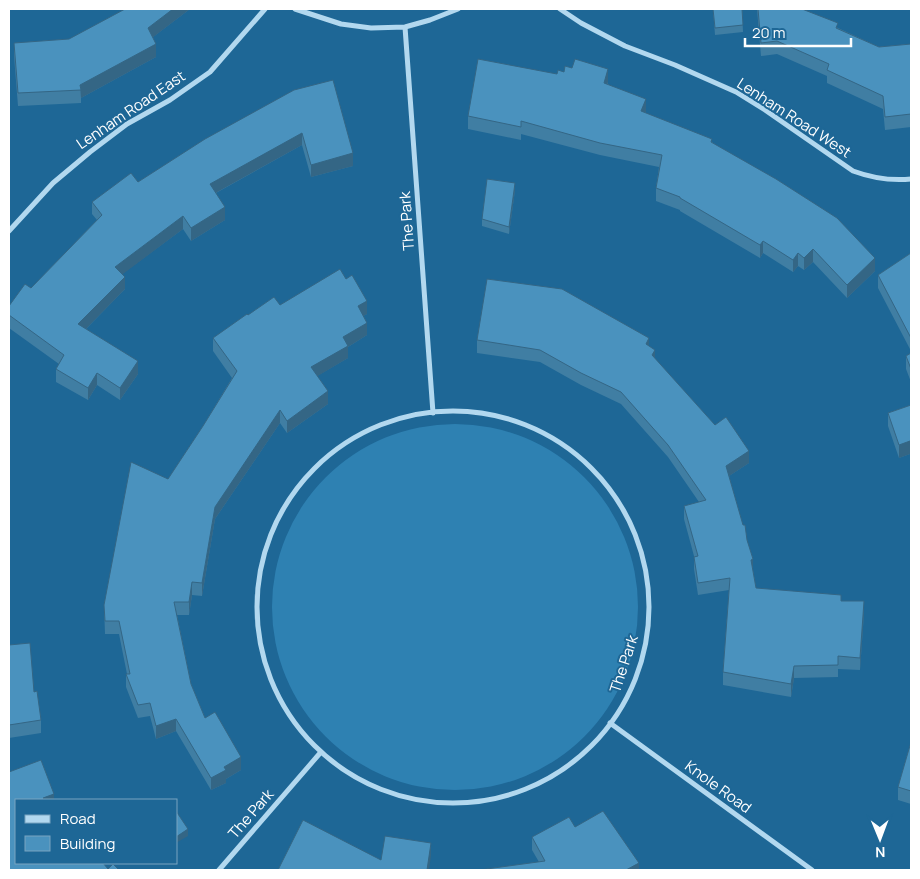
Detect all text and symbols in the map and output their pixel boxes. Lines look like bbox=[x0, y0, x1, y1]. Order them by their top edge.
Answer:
scale bar bbox=[745, 15, 851, 47]
text: 20 m bbox=[752, 22, 785, 43]
street label: Lenham Road East bbox=[72, 65, 189, 154]
street label: Lenham Road West bbox=[733, 73, 856, 162]
street label: The Park bbox=[394, 190, 419, 251]
street label: The Park bbox=[604, 632, 643, 695]
street label: Knole Road bbox=[681, 755, 756, 818]
street label: The Park bbox=[223, 784, 278, 843]
legend bbox=[15, 799, 178, 864]
text: Road bbox=[60, 808, 96, 829]
north arrow bbox=[855, 814, 905, 864]
text: Building bbox=[60, 833, 115, 854]
text: N bbox=[875, 843, 885, 862]

